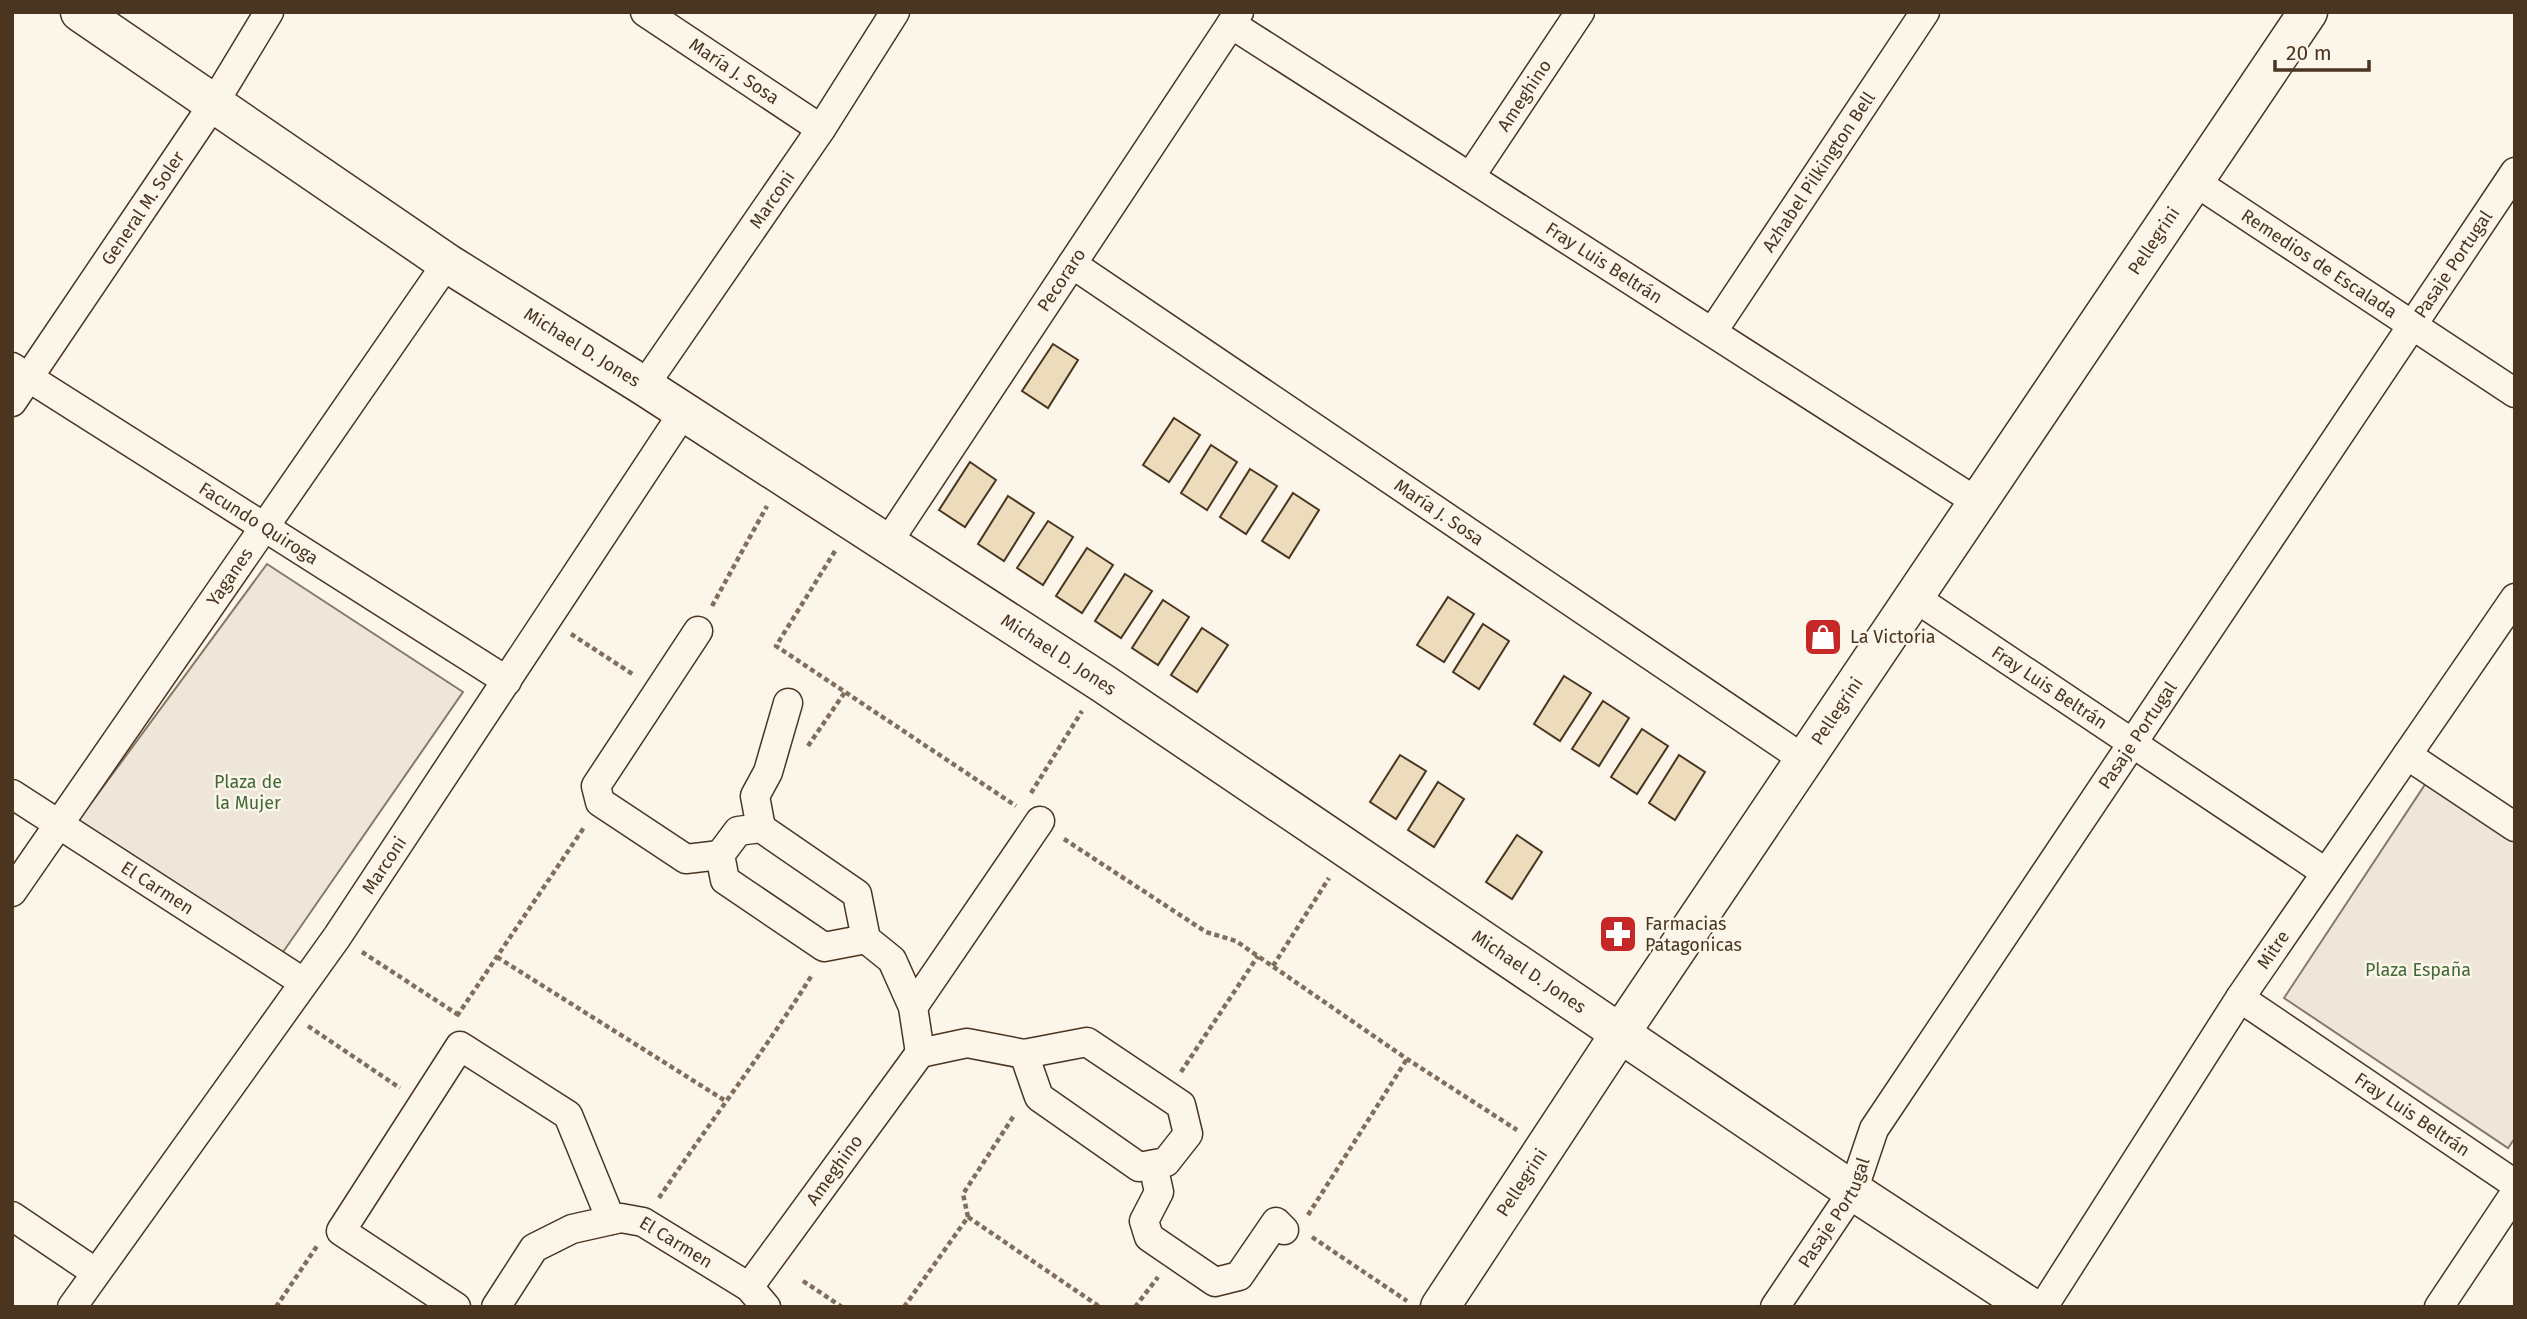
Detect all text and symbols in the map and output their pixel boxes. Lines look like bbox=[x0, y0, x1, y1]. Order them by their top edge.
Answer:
scale bar bbox=[2275, 28, 2370, 72]
street label: María J. Sosa bbox=[685, 33, 783, 109]
text: 20 m bbox=[2286, 40, 2332, 66]
street label: Ameghino bbox=[1493, 55, 1556, 136]
street label: Azhabel Pilkington Bell bbox=[1758, 88, 1880, 256]
street label: General M. Soler bbox=[97, 147, 189, 269]
street label: Marconi bbox=[745, 167, 800, 233]
street label: Pellegrini bbox=[2123, 203, 2184, 279]
street label: Remedios de Escalada bbox=[2237, 204, 2401, 323]
street label: Pasaje Portugal bbox=[2409, 206, 2497, 322]
street label: Fray Luis Beltrán bbox=[1541, 217, 1667, 309]
street label: Pecoraro bbox=[1033, 244, 1091, 316]
street label: Michael D. Jones bbox=[520, 303, 644, 392]
street label: María J. Sosa bbox=[1390, 474, 1488, 550]
street label: Facundo Quiroga bbox=[195, 477, 322, 569]
street label: Yaganes bbox=[202, 544, 258, 610]
street label: Michael D. Jones bbox=[997, 609, 1121, 700]
shop icon: La Victoria bbox=[1802, 616, 1844, 658]
place label: La Victoria bbox=[1850, 626, 1936, 648]
street label: Fray Luis Beltrán bbox=[1988, 641, 2111, 734]
street label: Pellegrini bbox=[1806, 673, 1868, 749]
street label: Pasaje Portugal bbox=[2094, 677, 2182, 793]
park label: Plaza de la Mujer bbox=[214, 771, 282, 814]
street label: Marconi bbox=[357, 832, 411, 898]
street label: El Carmen bbox=[117, 856, 198, 919]
pharmacy icon: Farmacias Patagonicas bbox=[1597, 913, 1639, 955]
place label: Farmacias Patagonicas bbox=[1645, 913, 1742, 956]
street label: Michael D. Jones bbox=[1468, 925, 1590, 1018]
street label: Mitre bbox=[2252, 926, 2294, 973]
park label: Plaza España bbox=[2365, 959, 2471, 981]
street label: Fray Luis Beltrán bbox=[2350, 1068, 2474, 1161]
street label: Ameghino bbox=[802, 1130, 868, 1209]
street label: Pellegrini bbox=[1492, 1144, 1552, 1221]
street label: Pasaje Portugal bbox=[1794, 1155, 1875, 1272]
street label: El Carmen bbox=[635, 1211, 717, 1273]

